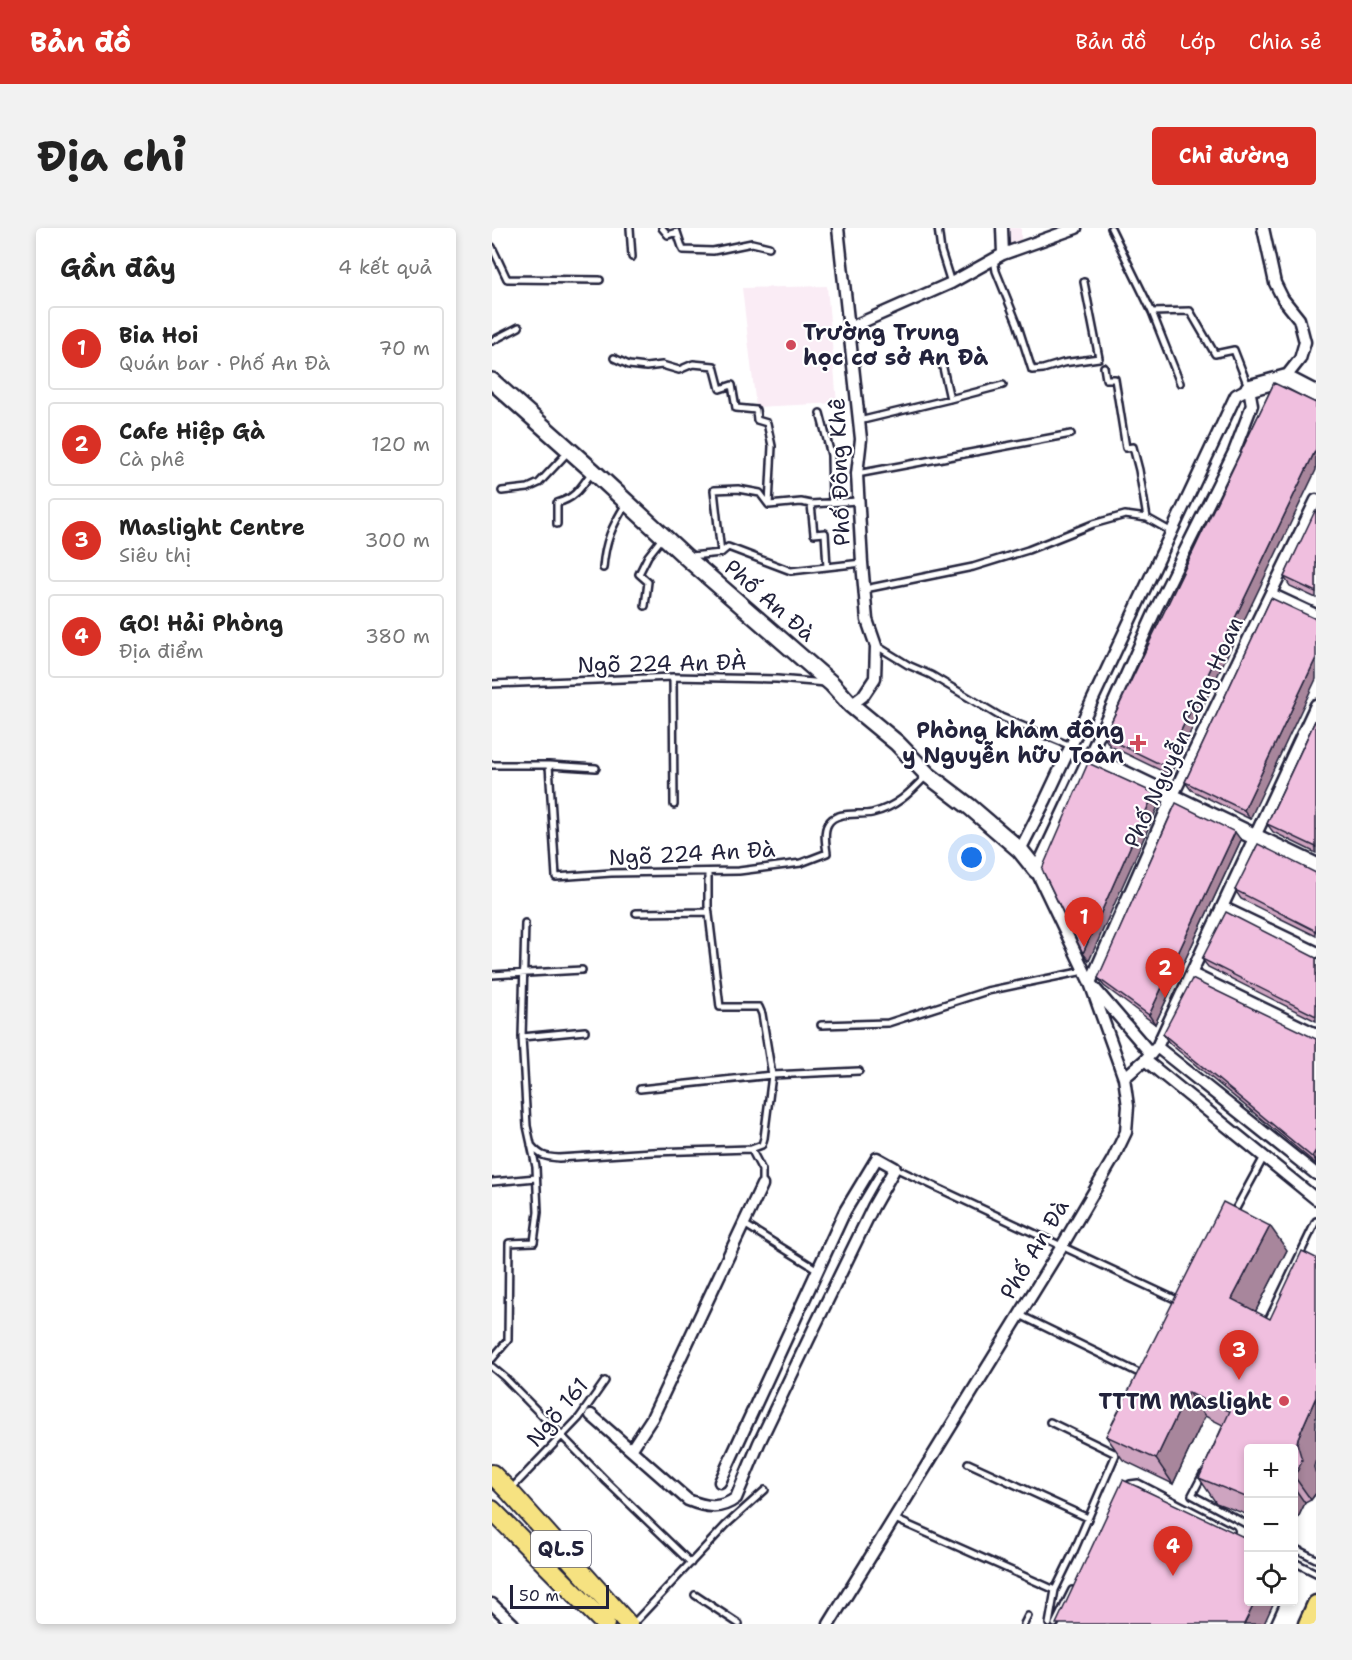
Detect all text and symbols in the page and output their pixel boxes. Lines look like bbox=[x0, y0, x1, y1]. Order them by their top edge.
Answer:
text: Bản đồ bbox=[30, 23, 131, 61]
text: Bản đồ bbox=[1076, 28, 1147, 56]
text: Lớp bbox=[1180, 28, 1216, 56]
text: Chia sẻ bbox=[1249, 28, 1322, 56]
button: Chỉ đường bbox=[1152, 127, 1316, 185]
text: Địa chỉ bbox=[36, 128, 185, 184]
text: Gần đây bbox=[60, 250, 176, 285]
text: 4 kết quả bbox=[338, 254, 432, 280]
place label: Trường Trung học cơ sở An Đà bbox=[803, 318, 988, 372]
text: Bia Hoi bbox=[119, 321, 199, 350]
text: 1 bbox=[77, 335, 86, 361]
text: 70 m bbox=[378, 335, 430, 361]
marker: Trường Trung học cơ sở An Đà bbox=[784, 338, 798, 352]
text: Quán bar · Phố An Đà bbox=[119, 350, 330, 376]
street label: Phố Đông Khê bbox=[822, 397, 857, 547]
text: Cafe Hiệp Gà bbox=[119, 417, 265, 446]
text: 2 bbox=[75, 431, 89, 457]
text: 120 m bbox=[371, 431, 430, 457]
text: Cà phê bbox=[119, 446, 185, 472]
text: Maslight Centre bbox=[119, 513, 305, 542]
text: 3 bbox=[75, 527, 89, 553]
text: 300 m bbox=[364, 527, 430, 553]
text: Siêu thị bbox=[119, 542, 191, 568]
street label: Phố An Đà bbox=[718, 553, 822, 648]
text: GO! Hải Phòng bbox=[119, 609, 283, 638]
street label: Phố Nguyễn Công Hoan bbox=[1117, 612, 1250, 852]
text: 4 bbox=[75, 623, 89, 649]
text: 380 m bbox=[365, 623, 430, 649]
text: Địa điểm bbox=[119, 638, 204, 664]
street label: Ngõ 224 An ĐÀ bbox=[577, 648, 747, 679]
place label: Phòng khám đông y Nguyễn hữu Toàn bbox=[902, 716, 1124, 770]
marker: Phòng khám đông y Nguyễn hữu Toàn bbox=[1129, 734, 1147, 752]
street label: Ngõ 224 An Đà bbox=[608, 835, 776, 872]
your location bbox=[957, 843, 986, 872]
pin: 1 bbox=[1064, 898, 1104, 947]
pin: 2 bbox=[1146, 948, 1184, 998]
street label: Phố An Đà bbox=[993, 1194, 1076, 1305]
pin: 3 bbox=[1220, 1330, 1258, 1380]
street label: Ngõ 161 bbox=[520, 1372, 595, 1453]
place label: TTTM Maslight bbox=[1098, 1387, 1272, 1416]
marker: TTTM Maslight bbox=[1277, 1394, 1291, 1408]
map controls bbox=[1244, 1444, 1298, 1606]
button: + bbox=[1244, 1444, 1298, 1498]
button: − bbox=[1244, 1498, 1298, 1552]
pin: 4 bbox=[1154, 1526, 1192, 1576]
road number: QL.5 bbox=[531, 1531, 591, 1567]
button: locate bbox=[1244, 1552, 1298, 1606]
scale bar bbox=[510, 1582, 609, 1610]
text: 50 m bbox=[519, 1585, 559, 1606]

